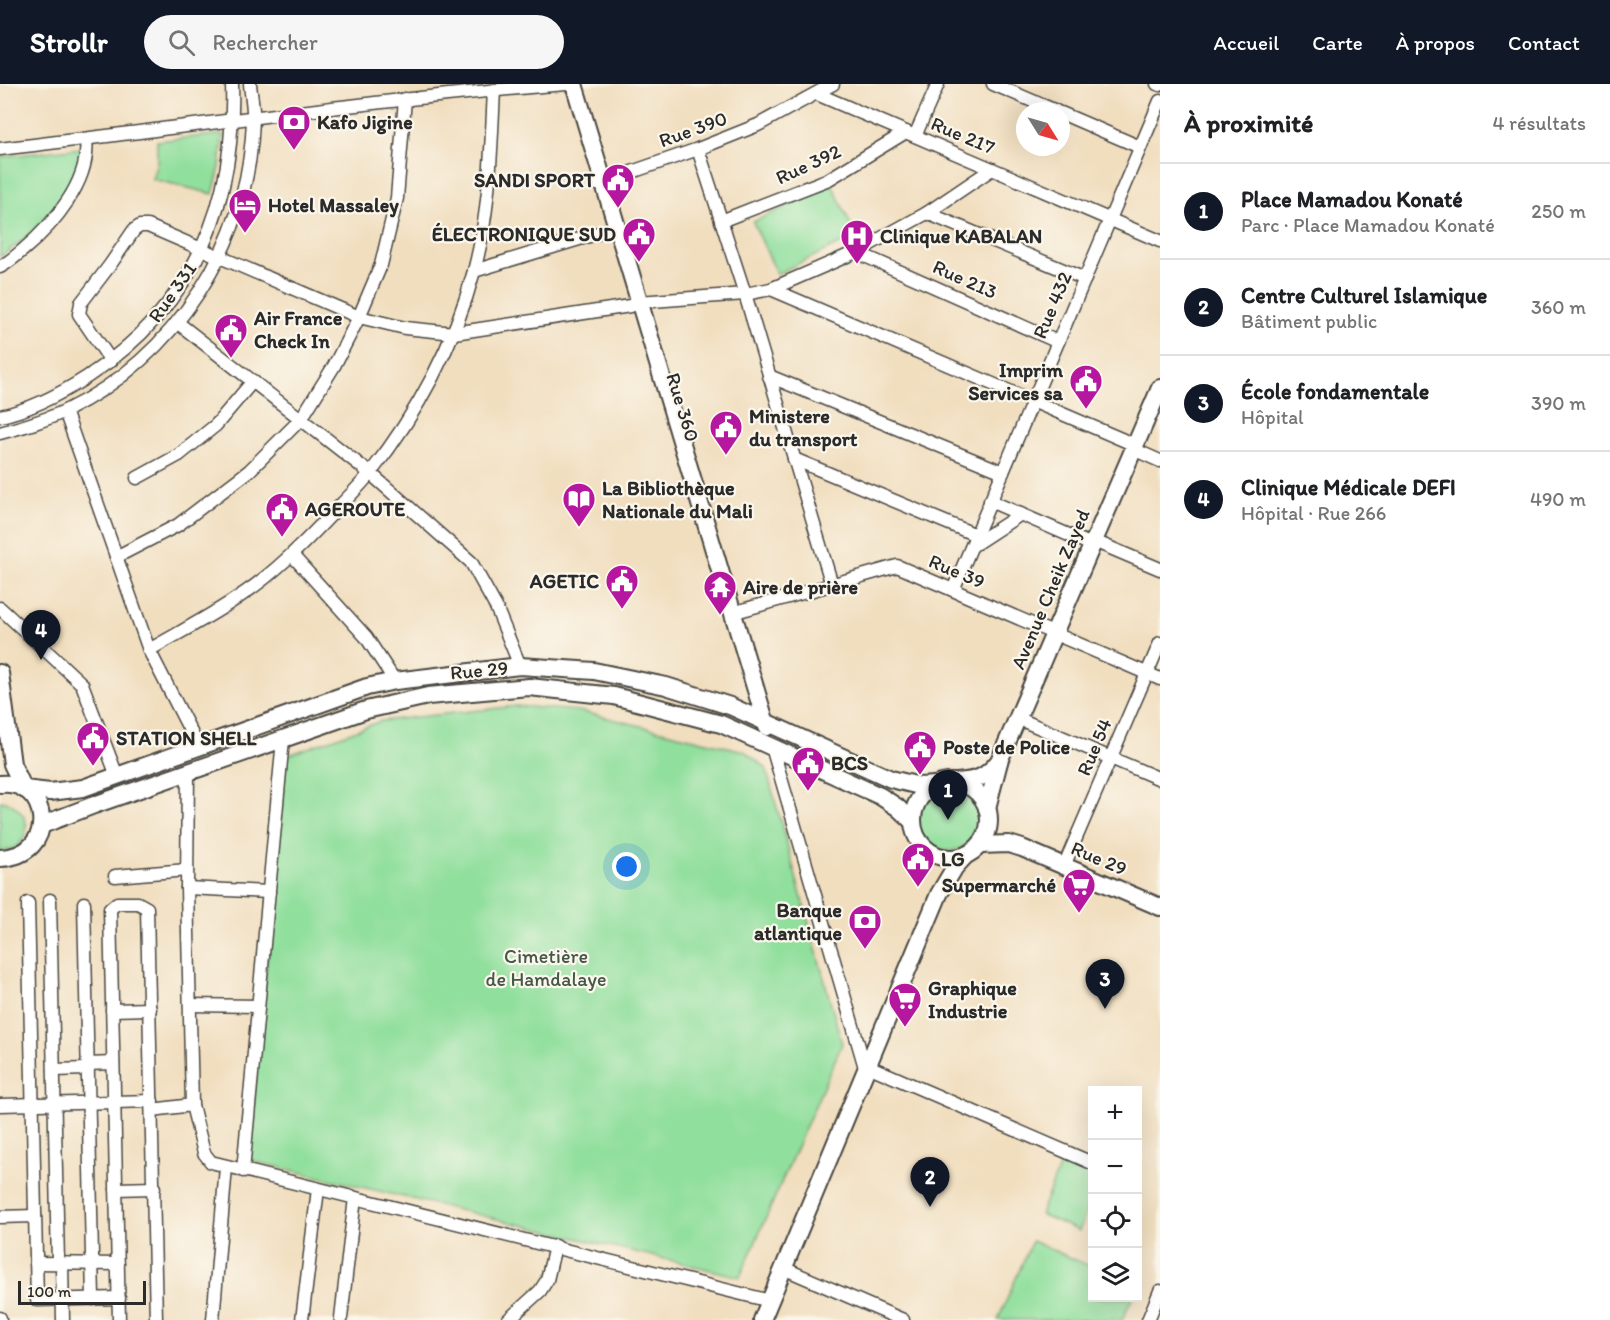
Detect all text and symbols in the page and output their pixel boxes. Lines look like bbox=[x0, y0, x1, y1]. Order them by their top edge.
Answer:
search box bbox=[144, 15, 564, 69]
text: Strollr bbox=[30, 25, 108, 59]
icon: search bbox=[165, 26, 198, 59]
text: Rechercher bbox=[213, 29, 318, 56]
text: Accueil bbox=[1214, 30, 1279, 55]
text: Carte bbox=[1312, 30, 1363, 55]
text: À propos bbox=[1396, 30, 1475, 55]
text: Contact bbox=[1508, 30, 1580, 55]
north arrow bbox=[1016, 102, 1070, 156]
bank icon: Kafo Jigine bbox=[276, 104, 312, 151]
street label: Rue 390 bbox=[656, 106, 730, 152]
text: À proximité bbox=[1184, 107, 1313, 139]
place label: Kafo Jigine bbox=[317, 110, 413, 135]
street label: Rue 217 bbox=[928, 111, 999, 159]
text: 4 résultats bbox=[1493, 111, 1586, 135]
street label: Rue 392 bbox=[772, 138, 845, 189]
public building icon: SANDI SPORT bbox=[600, 162, 636, 209]
place label: SANDI SPORT bbox=[474, 168, 596, 192]
text: Place Mamadou Konaté bbox=[1241, 186, 1463, 213]
hotel icon: Hotel Massaley bbox=[227, 187, 263, 234]
place label: Hotel Massaley bbox=[268, 193, 399, 218]
text: 1 bbox=[1199, 199, 1208, 223]
text: 250 m bbox=[1531, 199, 1586, 223]
text: Parc · Place Mamadou Konaté bbox=[1241, 213, 1495, 237]
public building icon: ÉLECTRONIQUE SUD bbox=[621, 216, 657, 263]
hospital icon: Clinique KABALAN bbox=[839, 218, 875, 265]
place label: ÉLECTRONIQUE SUD bbox=[432, 222, 616, 246]
place label: Clinique KABALAN bbox=[880, 224, 1042, 249]
street label: Rue 213 bbox=[929, 254, 1001, 304]
street label: Rue 331 bbox=[143, 257, 201, 327]
street label: Rue 432 bbox=[1027, 267, 1077, 342]
text: Centre Culturel Islamique bbox=[1241, 282, 1487, 309]
text: 2 bbox=[1198, 295, 1209, 319]
text: 360 m bbox=[1531, 295, 1586, 319]
place label: Air France Check In bbox=[253, 306, 343, 353]
text: Bâtiment public bbox=[1241, 309, 1377, 333]
public building icon: Air France Check In bbox=[213, 312, 249, 359]
place label: Imprim Services sa bbox=[968, 358, 1064, 405]
public building icon: Imprim Services sa bbox=[1068, 363, 1104, 410]
street label: Rue 360 bbox=[661, 370, 705, 444]
text: École fondamentale bbox=[1241, 378, 1429, 405]
text: 3 bbox=[1198, 391, 1209, 415]
text: 390 m bbox=[1531, 391, 1586, 415]
place label: Ministere du transport bbox=[749, 404, 858, 452]
text: Hôpital bbox=[1241, 405, 1304, 429]
public building icon: Ministere du transport bbox=[708, 409, 744, 456]
text: Clinique Médicale DEFI bbox=[1241, 474, 1456, 501]
place label: La Bibliothèque Nationale du Mali bbox=[602, 476, 753, 523]
library icon: La Bibliothèque Nationale du Mali bbox=[561, 481, 597, 528]
text: 4 bbox=[1197, 487, 1210, 511]
text: 490 m bbox=[1530, 487, 1586, 511]
public building icon: AGEROUTE bbox=[264, 491, 300, 538]
place label: AGEROUTE bbox=[304, 497, 405, 521]
text: Hôpital · Rue 266 bbox=[1241, 501, 1386, 525]
street label: Avenue Cheik Zayed bbox=[1005, 505, 1095, 673]
street label: Rue 39 bbox=[925, 549, 989, 593]
public building icon: AGETIC bbox=[604, 563, 640, 610]
place label: AGETIC bbox=[529, 569, 599, 593]
temple icon: Aire de prière bbox=[702, 569, 738, 616]
place label: Aire de prière bbox=[742, 575, 858, 600]
pin: 4 bbox=[22, 610, 60, 660]
street label: Rue 29 bbox=[449, 656, 509, 684]
street label: Rue 54 bbox=[1071, 715, 1117, 779]
public building icon: STATION SHELL bbox=[75, 720, 111, 767]
place label: STATION SHELL bbox=[116, 726, 257, 750]
public building icon: Poste de Police bbox=[902, 729, 938, 776]
place label: Poste de Police bbox=[943, 735, 1070, 759]
public building icon: BCS bbox=[790, 745, 826, 792]
place label: BCS bbox=[831, 751, 868, 775]
pin: 1 bbox=[928, 770, 968, 820]
street label: Rue 29 bbox=[1068, 836, 1130, 880]
public building icon: LG bbox=[900, 841, 936, 888]
place label: LG bbox=[941, 847, 965, 871]
your location bbox=[612, 852, 641, 881]
supermarket icon: Supermarché bbox=[1061, 867, 1097, 914]
place label: Supermarché bbox=[942, 873, 1056, 898]
place label: Banque atlantique bbox=[754, 898, 842, 946]
bank icon: Banque atlantique bbox=[847, 903, 883, 950]
park label: Cimetière de Hamdalaye bbox=[486, 944, 606, 991]
pin: 3 bbox=[1086, 960, 1124, 1009]
place label: Graphique Industrie bbox=[928, 976, 1017, 1023]
supermarket icon: Graphique Industrie bbox=[887, 981, 923, 1028]
map controls bbox=[1088, 1086, 1142, 1302]
button: + bbox=[1088, 1086, 1142, 1140]
button: − bbox=[1088, 1140, 1142, 1194]
pin: 2 bbox=[910, 1158, 950, 1207]
button: locate bbox=[1088, 1194, 1142, 1248]
button: layers bbox=[1088, 1248, 1142, 1302]
scale bar bbox=[18, 1278, 146, 1306]
text: 100 m bbox=[27, 1282, 71, 1301]

